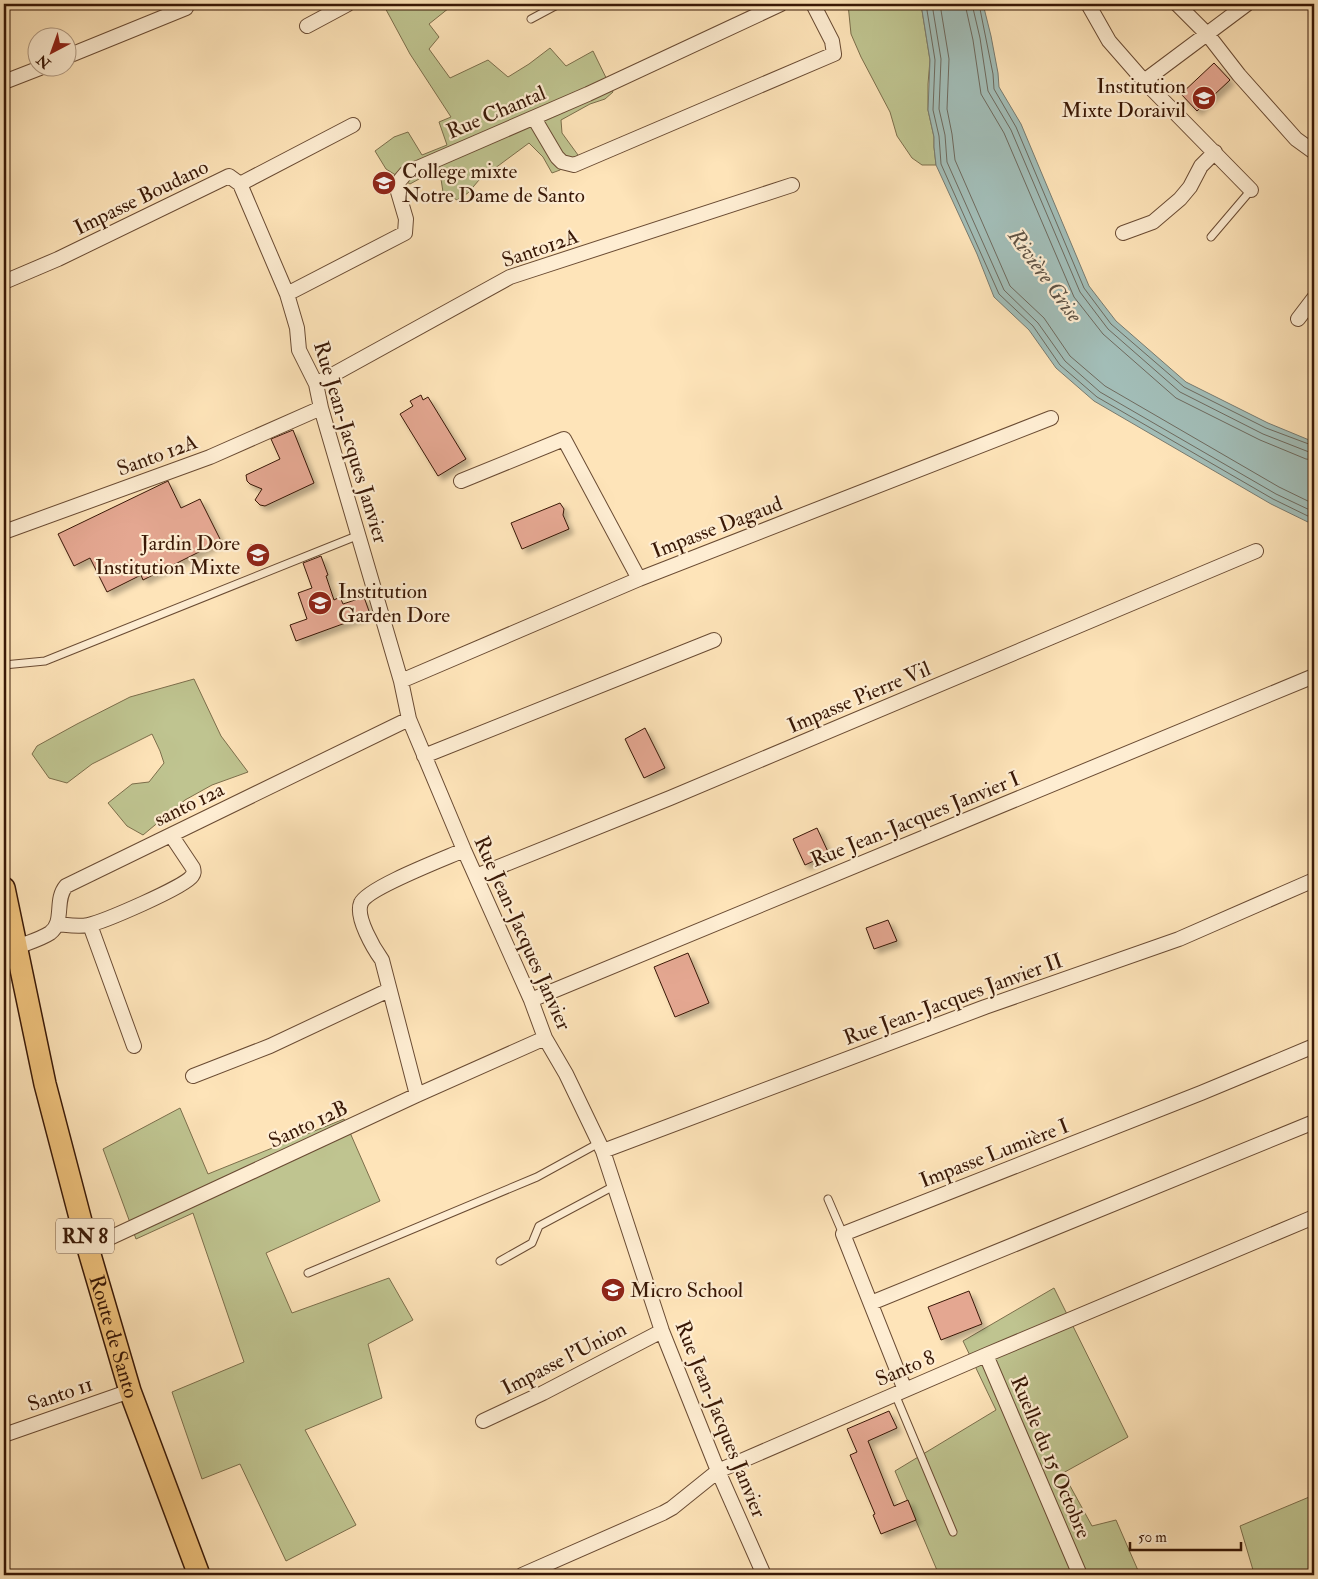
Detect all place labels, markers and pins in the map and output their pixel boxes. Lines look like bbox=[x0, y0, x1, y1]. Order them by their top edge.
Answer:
place label: Institution Mixte Doraivil bbox=[1062, 73, 1187, 124]
school or university icon: Institution Mixte Doraivil bbox=[1191, 85, 1217, 111]
place label: College mixte Notre Dame de Santo bbox=[402, 158, 585, 209]
school or university icon: College mixte Notre Dame de Santo bbox=[371, 170, 397, 196]
place label: Jardin Dore Institution Mixte bbox=[95, 530, 240, 581]
school or university icon: Jardin Dore Institution Mixte bbox=[245, 542, 271, 568]
place label: Institution Garden Dore bbox=[338, 578, 450, 629]
school or university icon: Institution Garden Dore bbox=[307, 590, 333, 616]
school or university icon: Micro School bbox=[600, 1277, 626, 1303]
place label: Micro School bbox=[630, 1277, 744, 1304]

